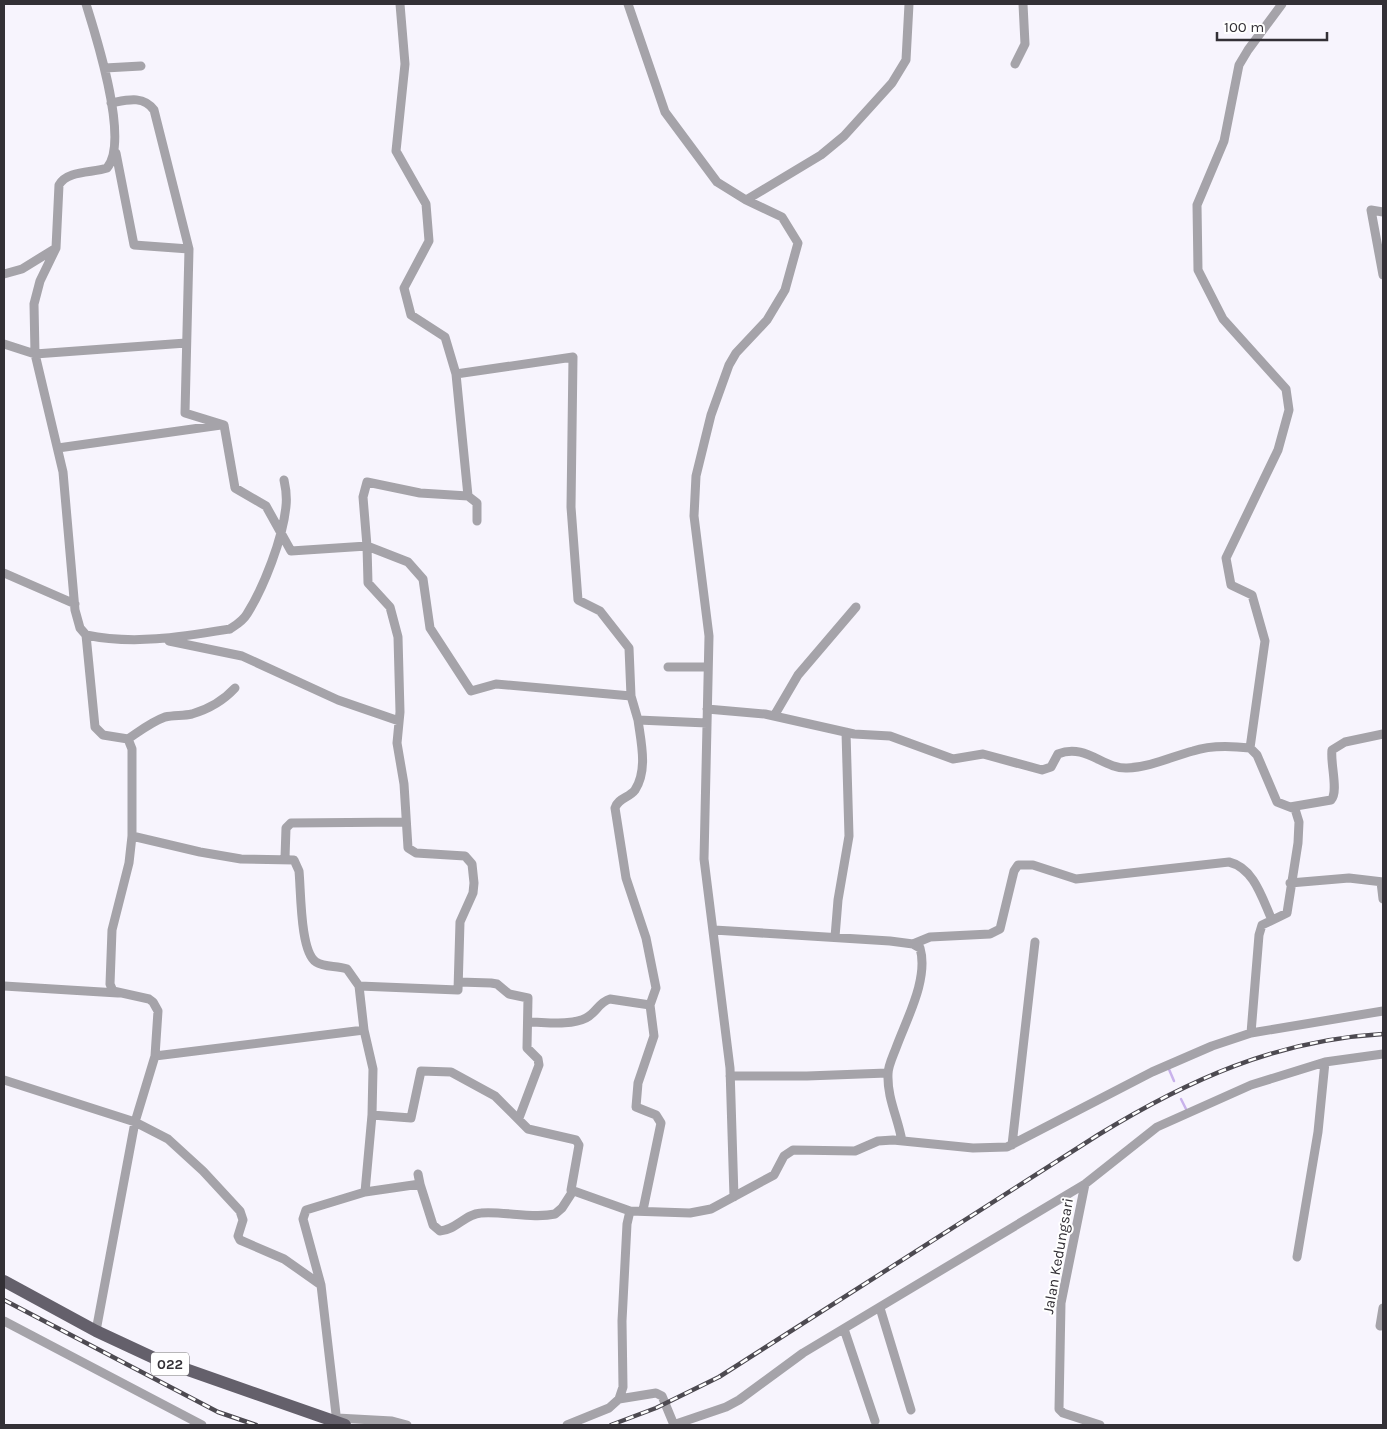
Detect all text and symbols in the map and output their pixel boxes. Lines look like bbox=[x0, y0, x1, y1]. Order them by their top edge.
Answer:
scale bar bbox=[1217, 10, 1327, 42]
text: 100 m bbox=[1224, 18, 1264, 36]
street label: Jalan Kedungsari bbox=[1039, 1196, 1077, 1316]
road number: 022 bbox=[151, 1352, 189, 1376]

